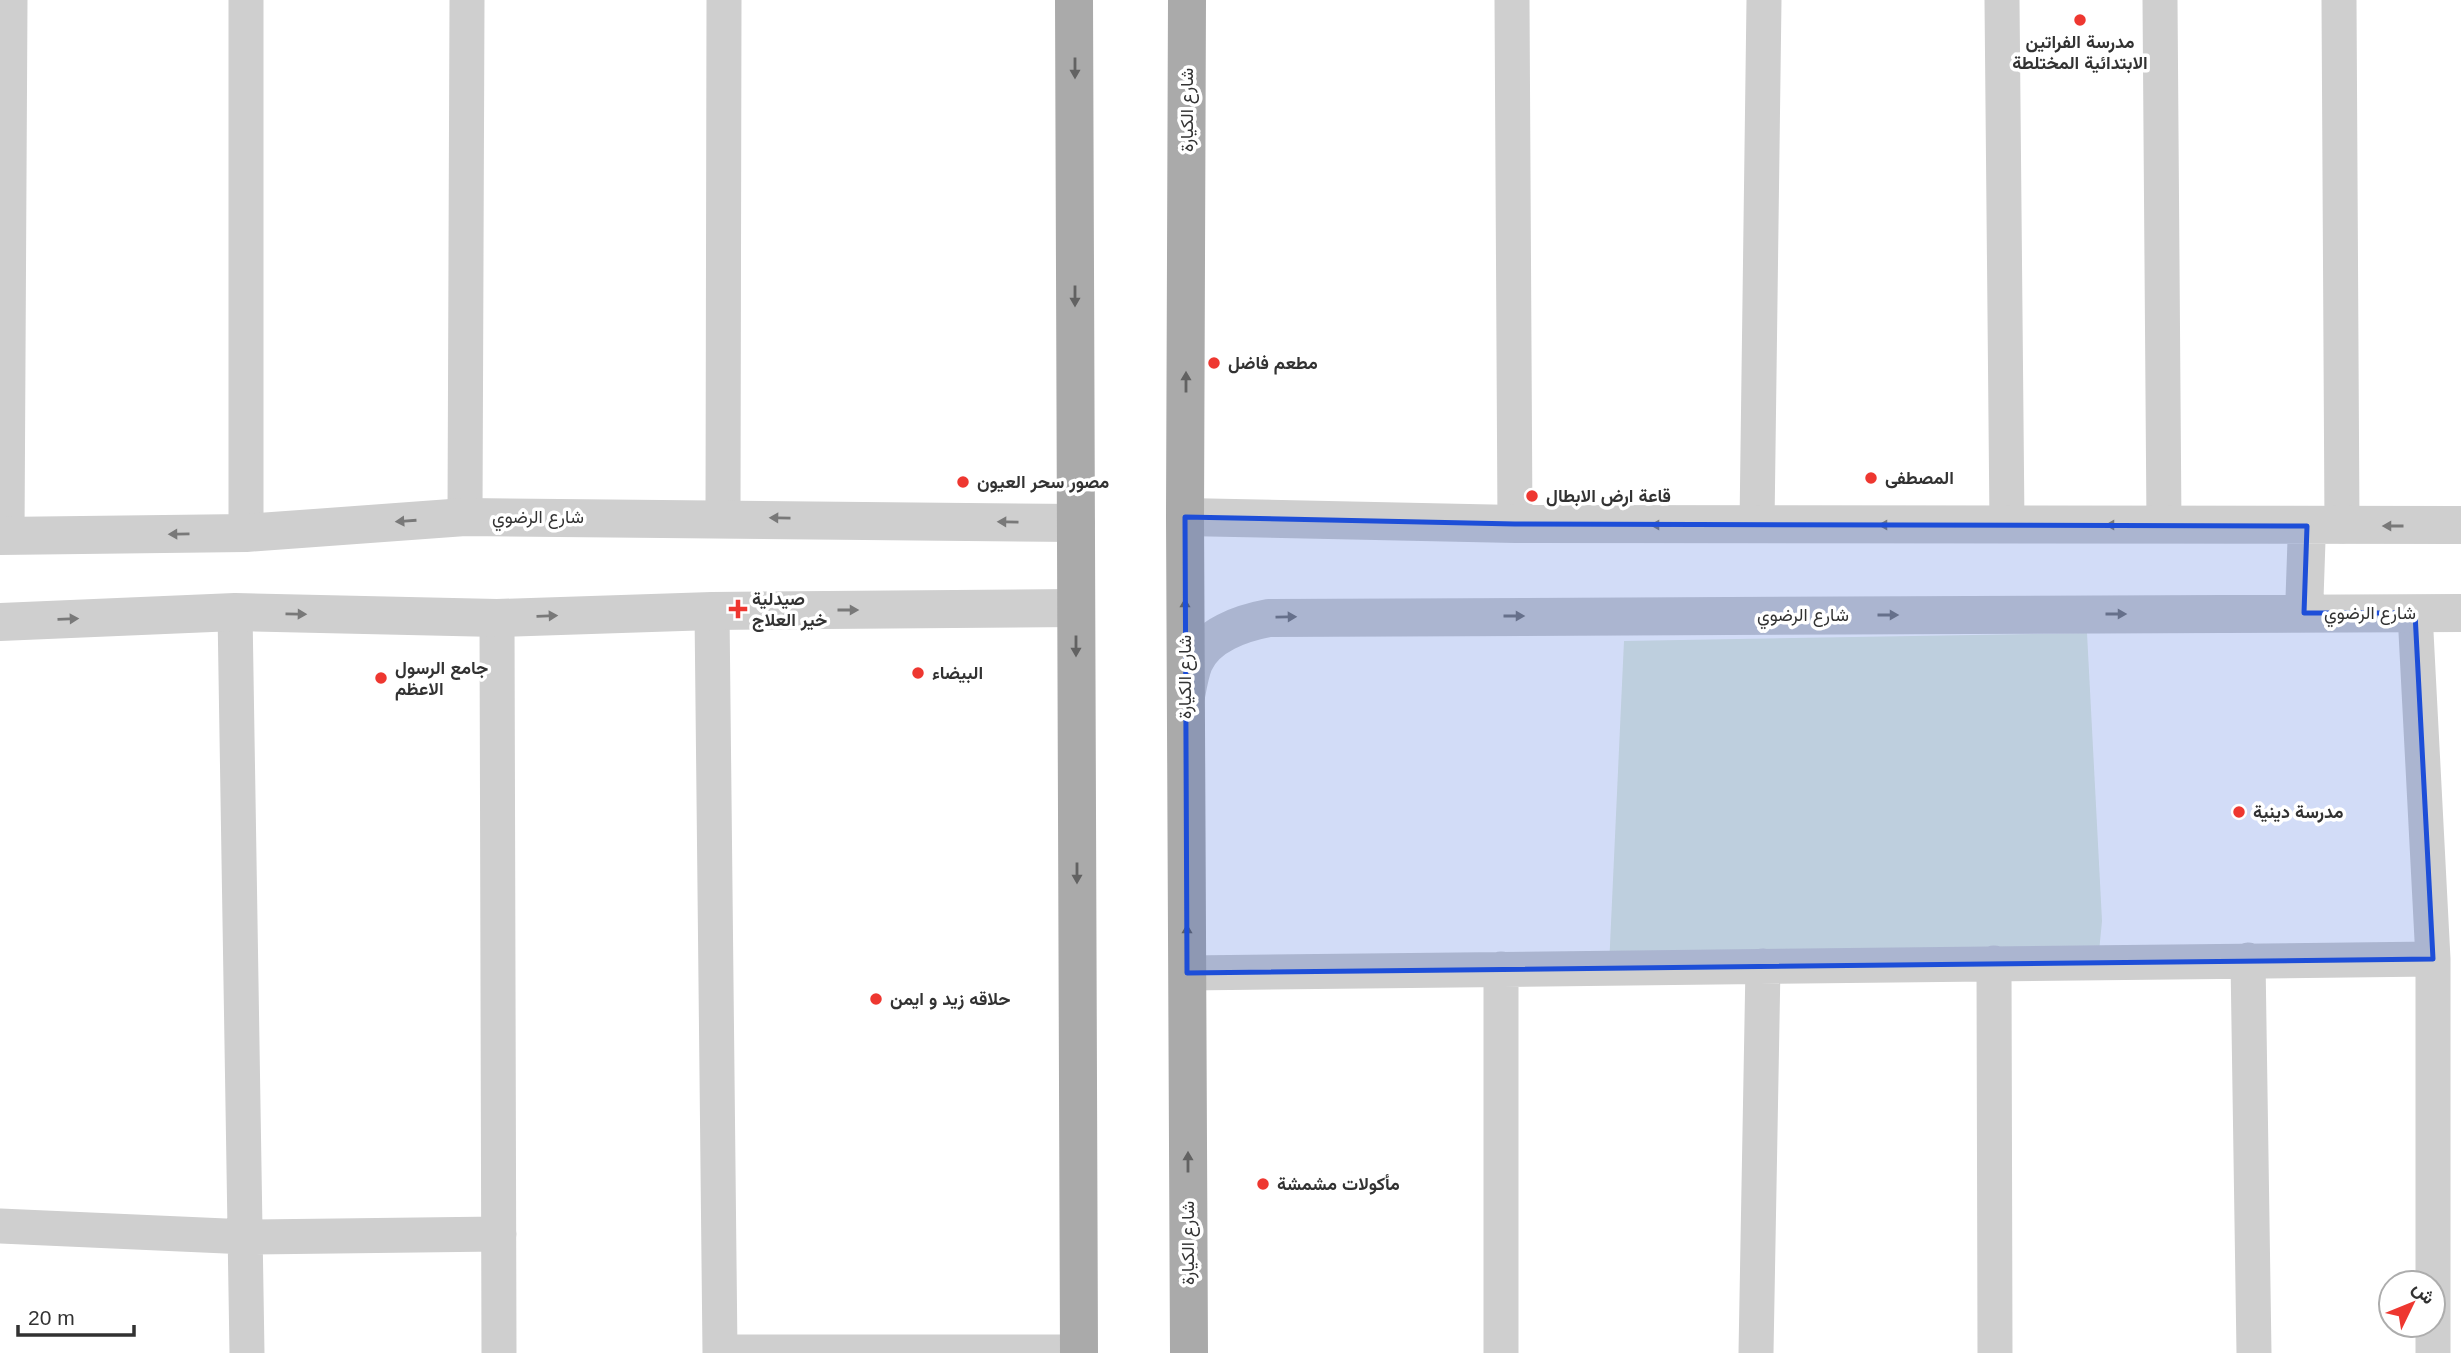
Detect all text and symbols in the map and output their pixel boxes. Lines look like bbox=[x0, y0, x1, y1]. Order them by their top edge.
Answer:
marker: مدرسة الفراتين الابتدائية المختلطة bbox=[2072, 12, 2088, 28]
place label: مدرسة الفراتين الابتدائية المختلطة bbox=[2012, 32, 2148, 74]
one-way arrow bbox=[1069, 57, 1081, 79]
street label: شارع الكيارة bbox=[1177, 68, 1199, 152]
one-way arrow bbox=[1069, 285, 1081, 307]
place label: مطعم فاضل bbox=[1228, 353, 1318, 375]
marker: مطعم فاضل bbox=[1206, 355, 1222, 371]
one-way arrow bbox=[1180, 371, 1191, 393]
place label: المصطفى bbox=[1885, 468, 1954, 489]
marker: المصطفى bbox=[1863, 470, 1879, 486]
place label: مصور سحر العيون bbox=[977, 472, 1109, 493]
marker: مصور سحر العيون bbox=[955, 474, 971, 490]
place label: قاعة ارض الابطال bbox=[1546, 486, 1671, 507]
marker: قاعة ارض الابطال bbox=[1524, 488, 1540, 504]
street label: شارع الرضوي bbox=[492, 507, 584, 532]
one-way arrow bbox=[769, 513, 791, 524]
one-way arrow bbox=[395, 516, 417, 527]
one-way arrow bbox=[996, 516, 1018, 528]
one-way arrow bbox=[1650, 519, 1672, 531]
one-way arrow bbox=[1878, 519, 1900, 531]
one-way arrow bbox=[2105, 519, 2127, 531]
one-way arrow bbox=[2382, 520, 2404, 531]
one-way arrow bbox=[168, 528, 190, 540]
place label: صيدلية خير العلاج bbox=[752, 589, 827, 632]
one-way arrow bbox=[1179, 598, 1191, 620]
marker: صيدلية خير العلاج bbox=[730, 601, 746, 617]
street label: شارع الرضوي bbox=[2324, 603, 2416, 628]
one-way arrow bbox=[838, 604, 860, 616]
street label: شارع الرضوي bbox=[1757, 605, 1849, 630]
one-way arrow bbox=[285, 608, 307, 619]
one-way arrow bbox=[2105, 608, 2127, 620]
one-way arrow bbox=[1877, 609, 1899, 621]
one-way arrow bbox=[1503, 610, 1525, 622]
one-way arrow bbox=[537, 611, 559, 622]
one-way arrow bbox=[1275, 611, 1297, 623]
one-way arrow bbox=[57, 614, 79, 625]
one-way arrow bbox=[1070, 635, 1082, 657]
street label: شارع الكيارة bbox=[1175, 635, 1197, 719]
place label: جامع الرسول الاعظم bbox=[395, 658, 488, 701]
place label: البيضاء bbox=[932, 663, 983, 684]
marker: البيضاء bbox=[910, 665, 926, 681]
marker: جامع الرسول الاعظم bbox=[373, 670, 389, 686]
place label: مدرسة دينية bbox=[2253, 802, 2344, 823]
marker: مدرسة دينية bbox=[2231, 804, 2247, 820]
one-way arrow bbox=[1071, 862, 1083, 884]
one-way arrow bbox=[1181, 924, 1193, 946]
place label: حلاقه زيد و ايمن bbox=[890, 989, 1011, 1010]
marker: حلاقه زيد و ايمن bbox=[868, 991, 884, 1007]
one-way arrow bbox=[1182, 1151, 1194, 1173]
place label: مأكولات مشمشة bbox=[1277, 1174, 1400, 1195]
marker: مأكولات مشمشة bbox=[1255, 1176, 1271, 1192]
street label: شارع الكيارة bbox=[1178, 1201, 1200, 1285]
north arrow bbox=[2377, 1269, 2447, 1339]
text: ش bbox=[2408, 1277, 2440, 1309]
scale bar bbox=[18, 1294, 133, 1338]
text: 20 m bbox=[28, 1306, 75, 1329]

